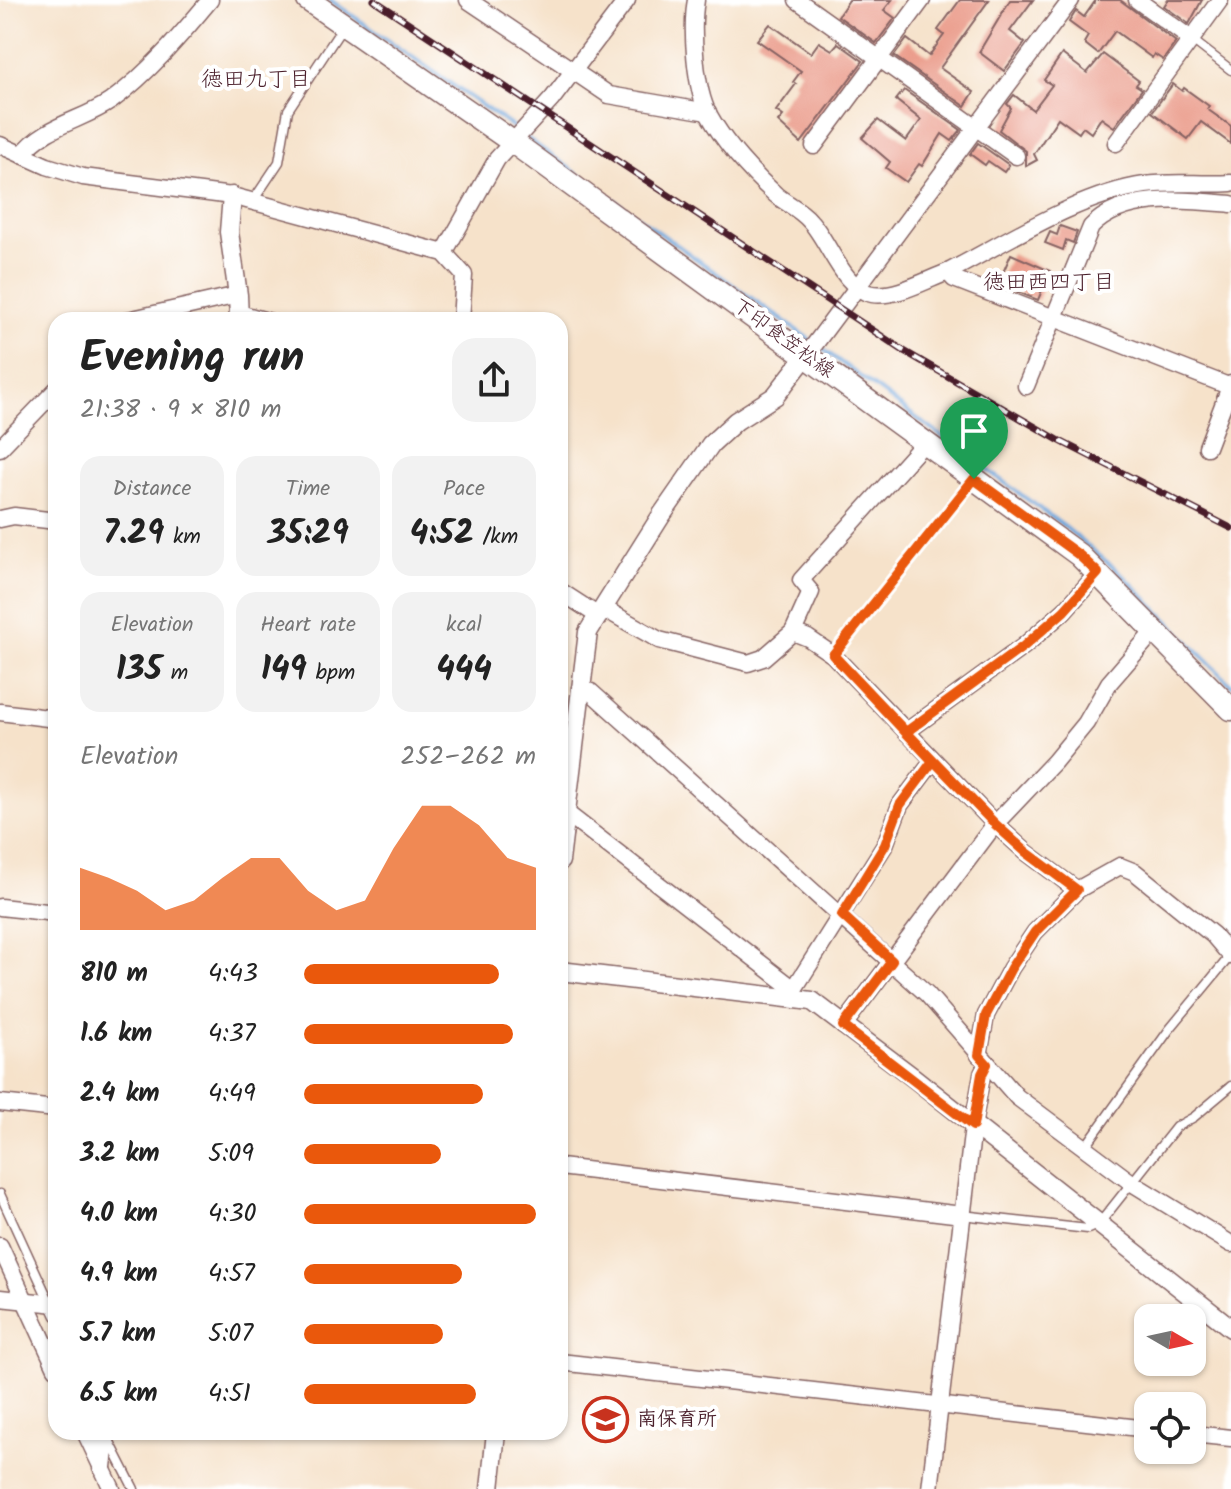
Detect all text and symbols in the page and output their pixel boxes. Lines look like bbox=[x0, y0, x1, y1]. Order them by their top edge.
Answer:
district label: 徳田九丁目 bbox=[201, 63, 311, 98]
district label: 徳田西四丁目 bbox=[983, 266, 1115, 301]
street label: 下印食笠松線 bbox=[725, 291, 841, 387]
text: Evening run bbox=[80, 324, 304, 394]
button: share bbox=[452, 338, 536, 422]
text: 21:38 · 9 × 810 m bbox=[80, 389, 281, 431]
pin bbox=[940, 397, 1008, 479]
icon: arrive bbox=[952, 409, 996, 453]
text: Distance bbox=[112, 472, 192, 507]
text: Time bbox=[286, 472, 330, 507]
text: Pace bbox=[443, 472, 485, 507]
text: 7.29 bbox=[103, 507, 164, 561]
text: 35:29 bbox=[267, 507, 349, 561]
text: 4:52 bbox=[410, 507, 474, 561]
text: km bbox=[164, 520, 201, 555]
text: /km bbox=[474, 520, 518, 555]
text: Elevation bbox=[110, 608, 194, 643]
text: Heart rate bbox=[260, 608, 356, 643]
text: kcal bbox=[446, 608, 482, 643]
text: 135 bbox=[116, 643, 162, 697]
text: 149 bbox=[261, 643, 307, 697]
text: 444 bbox=[436, 643, 492, 697]
text: m bbox=[162, 656, 188, 691]
text: bpm bbox=[307, 656, 355, 691]
text: Elevation bbox=[80, 736, 178, 778]
text: 252–262 m bbox=[400, 736, 536, 778]
text: 810 m bbox=[80, 953, 148, 995]
text: 4:43 bbox=[208, 953, 258, 995]
text: 1.6 km bbox=[80, 1013, 152, 1055]
text: 4:37 bbox=[208, 1013, 256, 1055]
text: 2.4 km bbox=[80, 1073, 160, 1115]
text: 4:49 bbox=[208, 1073, 256, 1115]
text: 3.2 km bbox=[80, 1133, 160, 1175]
text: 5:09 bbox=[208, 1133, 254, 1175]
text: 4.0 km bbox=[80, 1193, 158, 1235]
text: 4:30 bbox=[208, 1193, 257, 1235]
text: 4.9 km bbox=[80, 1253, 158, 1295]
text: 4:57 bbox=[208, 1253, 255, 1295]
north arrow bbox=[1134, 1304, 1206, 1376]
map controls bbox=[1134, 1304, 1206, 1464]
text: 5.7 km bbox=[80, 1313, 156, 1355]
text: 5:07 bbox=[208, 1313, 253, 1355]
text: 6.5 km bbox=[80, 1373, 158, 1415]
text: 4:51 bbox=[208, 1373, 251, 1415]
button: locate bbox=[1134, 1392, 1206, 1464]
school or university icon: 南保育所 bbox=[582, 1396, 630, 1444]
place label: 南保育所 bbox=[637, 1404, 717, 1436]

